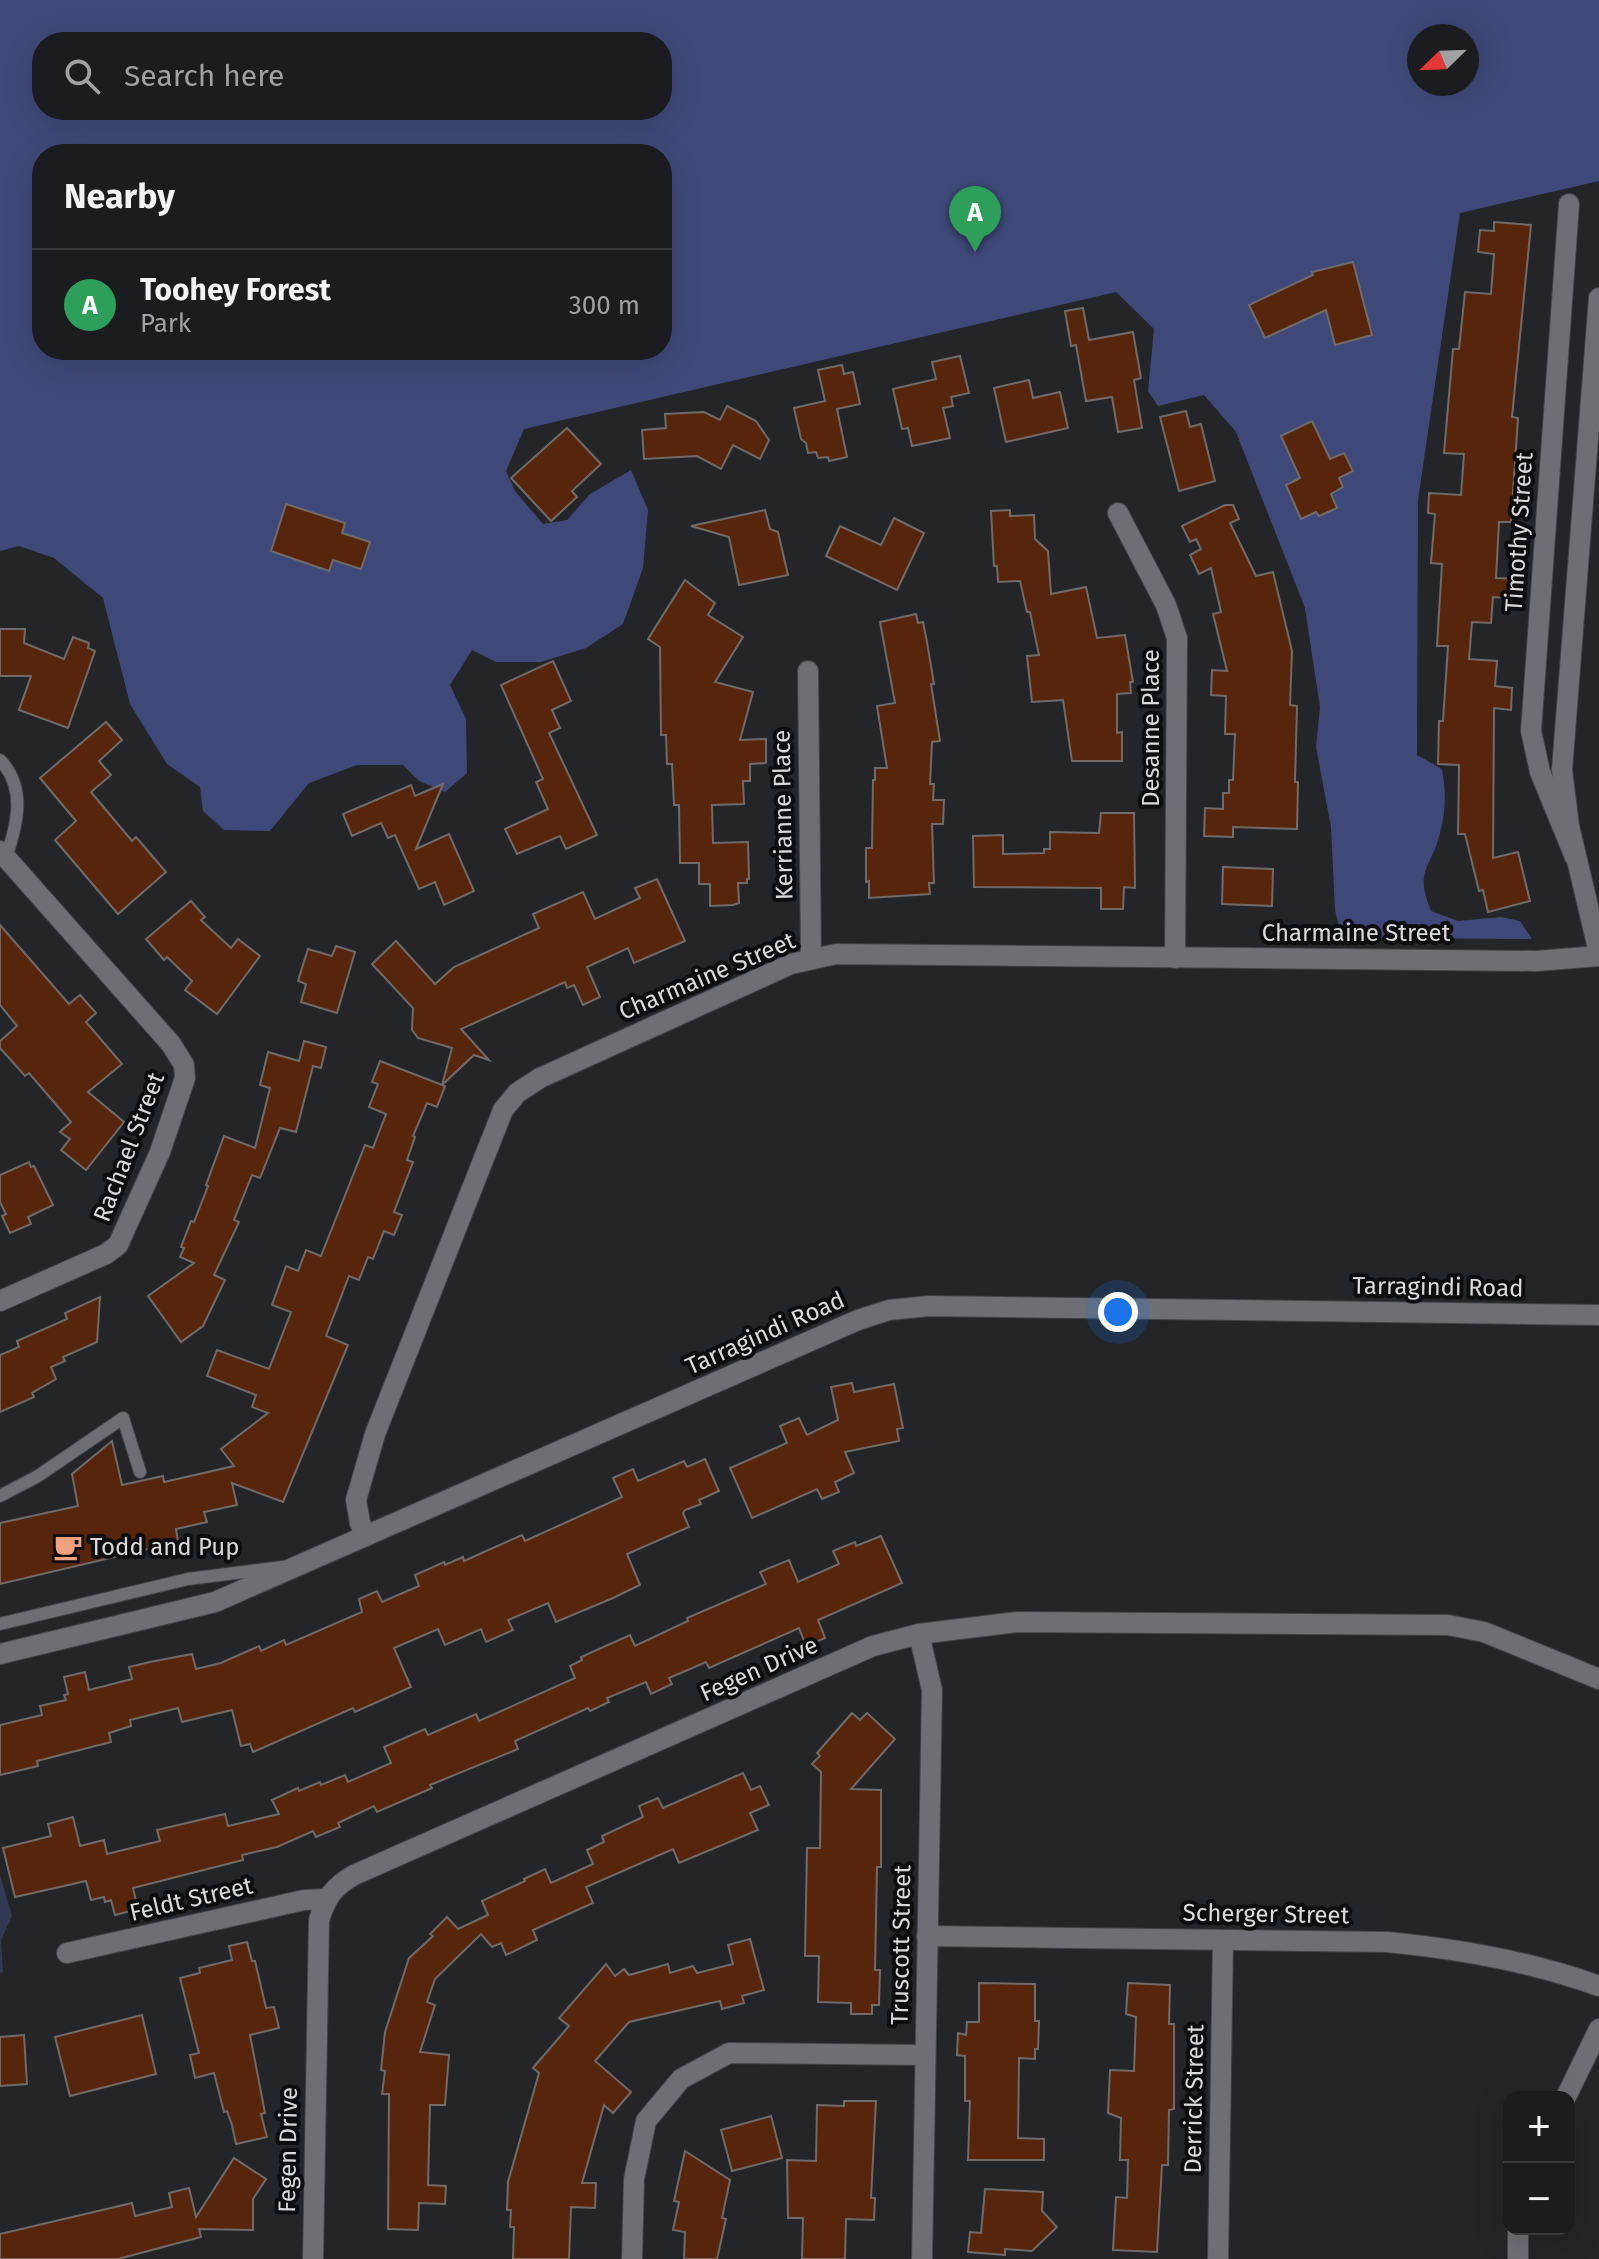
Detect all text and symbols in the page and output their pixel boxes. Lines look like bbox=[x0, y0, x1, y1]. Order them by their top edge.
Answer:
north arrow bbox=[1407, 24, 1479, 96]
search box bbox=[32, 32, 672, 120]
icon: search bbox=[60, 54, 104, 98]
text: Search here bbox=[124, 58, 284, 94]
text: Nearby bbox=[64, 176, 175, 217]
pin: A bbox=[949, 186, 1001, 252]
text: Toohey Forest bbox=[140, 272, 331, 308]
text: A bbox=[82, 290, 98, 321]
text: 300 m bbox=[569, 290, 640, 321]
text: Park bbox=[140, 308, 191, 339]
street label: Timothy Street bbox=[1499, 451, 1539, 613]
street label: Desanne Place bbox=[1137, 649, 1165, 807]
street label: Kerrianne Place bbox=[768, 729, 798, 901]
street label: Charmaine Street bbox=[1262, 919, 1451, 947]
street label: Charmaine Street bbox=[615, 926, 800, 1026]
street label: Rachael Street bbox=[88, 1068, 170, 1226]
street label: Tarragindi Road bbox=[1352, 1272, 1524, 1302]
street label: Tarragindi Road bbox=[681, 1285, 849, 1381]
your location bbox=[1098, 1292, 1138, 1332]
cafe icon: Todd and Pup bbox=[53, 1532, 83, 1562]
place label: Todd and Pup bbox=[90, 1533, 240, 1561]
street label: Fegen Drive bbox=[696, 1631, 822, 1707]
street label: Truscott Street bbox=[886, 1864, 916, 2025]
street label: Feldt Street bbox=[127, 1871, 256, 1927]
street label: Scherger Street bbox=[1183, 1899, 1350, 1929]
street label: Derrick Street bbox=[1179, 2024, 1209, 2174]
street label: Fegen Drive bbox=[273, 2087, 303, 2213]
map controls bbox=[1503, 2091, 1575, 2235]
button: + bbox=[1503, 2091, 1575, 2163]
button: − bbox=[1503, 2163, 1575, 2235]

